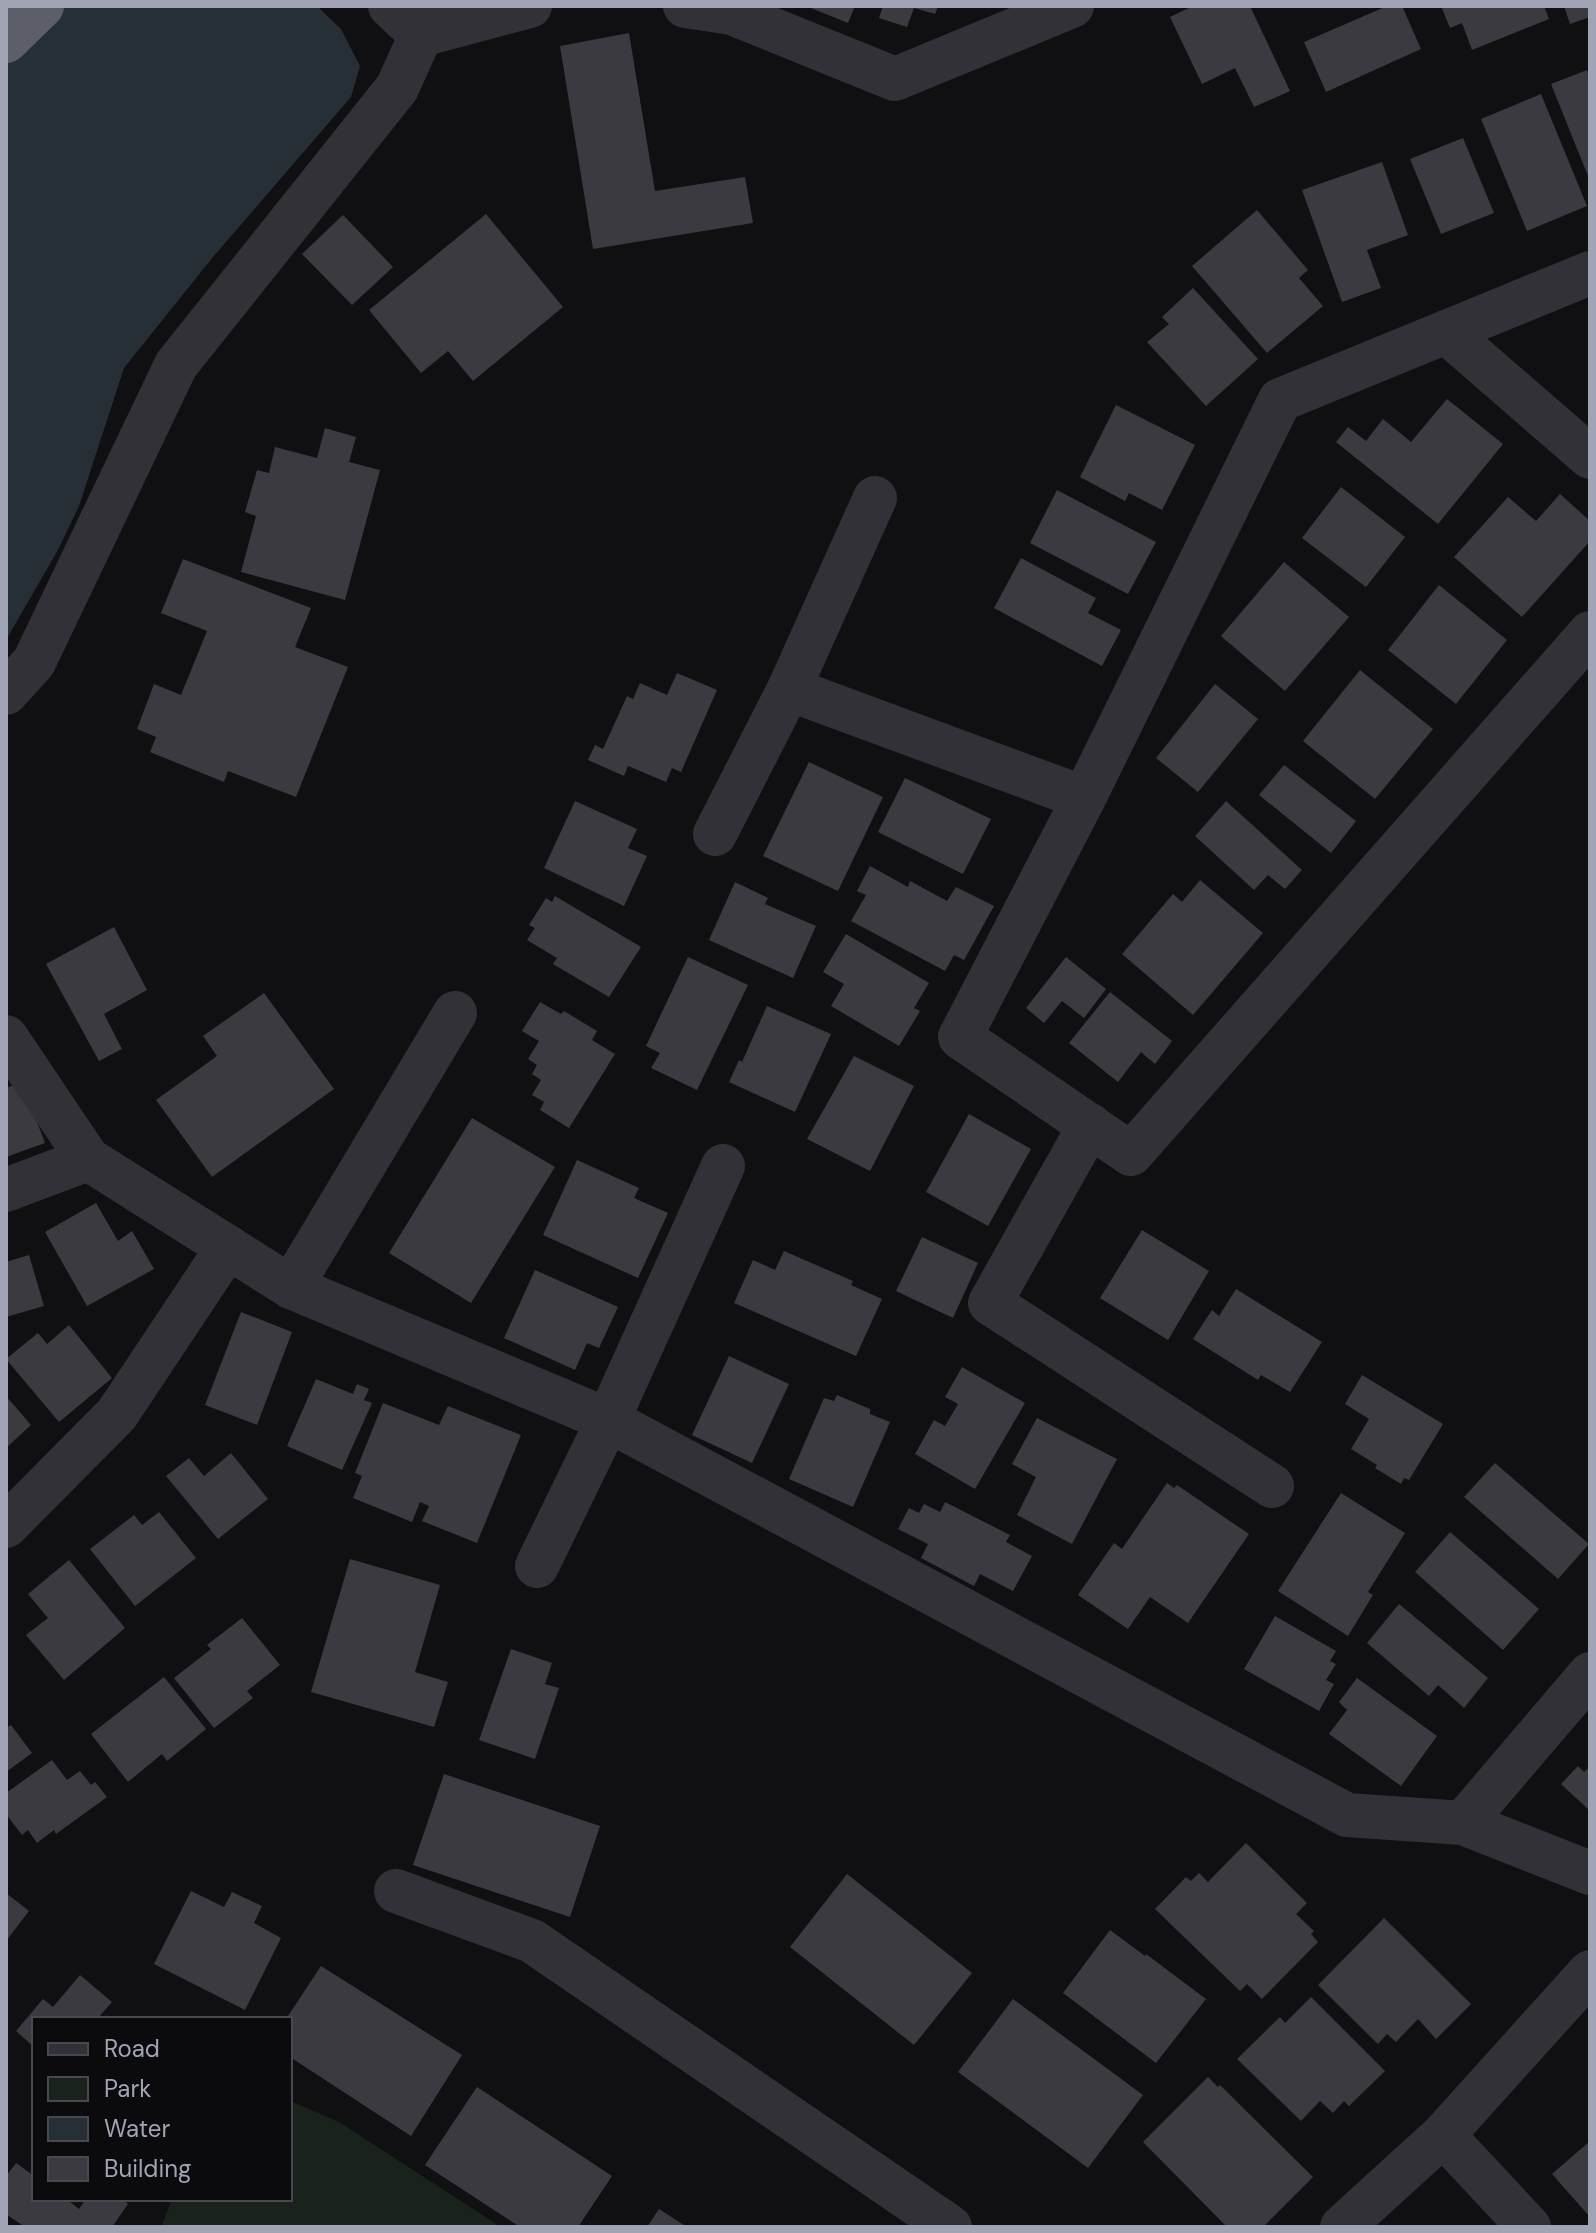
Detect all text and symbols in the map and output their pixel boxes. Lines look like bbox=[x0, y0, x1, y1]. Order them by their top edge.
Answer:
legend bbox=[32, 2017, 292, 2201]
text: Road bbox=[104, 2033, 160, 2064]
text: Park bbox=[104, 2073, 151, 2104]
text: Water bbox=[104, 2113, 170, 2144]
text: Building bbox=[104, 2153, 191, 2184]

